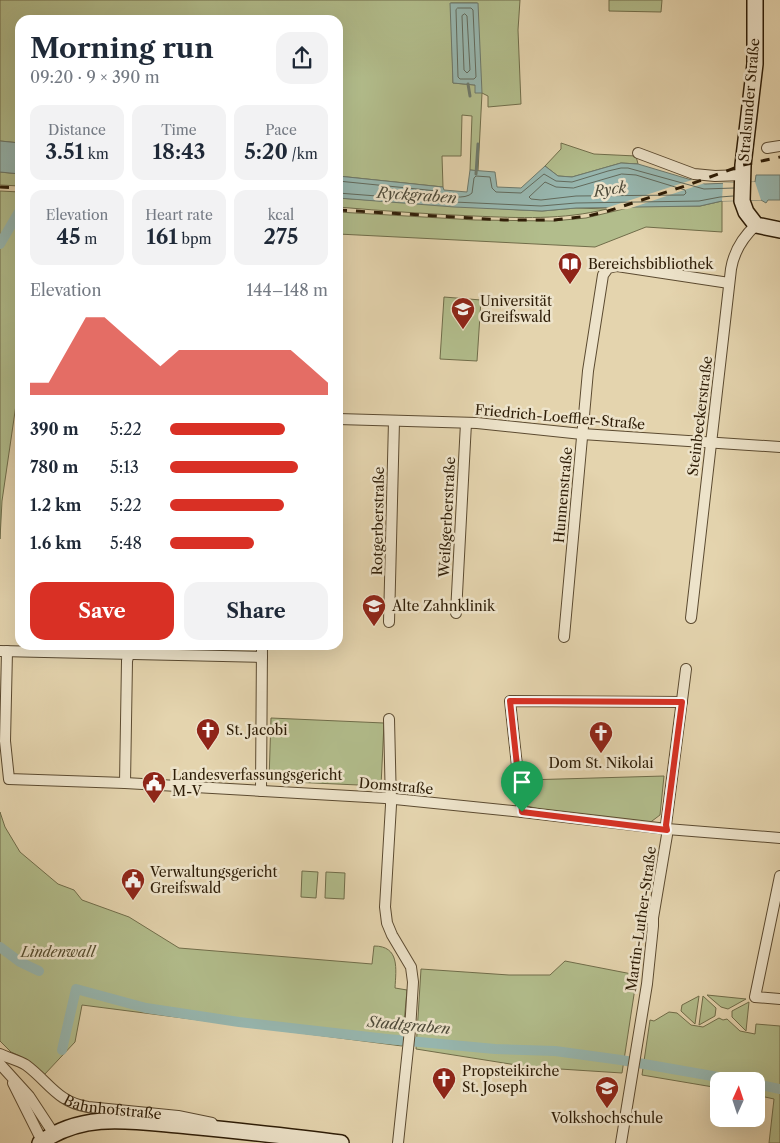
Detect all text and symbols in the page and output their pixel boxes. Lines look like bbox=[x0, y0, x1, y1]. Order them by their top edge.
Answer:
text: Morning run bbox=[30, 31, 214, 65]
button: share bbox=[276, 32, 328, 84]
street label: Stralsunder Straße bbox=[735, 37, 763, 163]
text: 09:20 · 9 × 390 m bbox=[30, 67, 160, 87]
text: Distance bbox=[48, 121, 106, 139]
text: Time bbox=[161, 121, 197, 139]
text: Pace bbox=[265, 121, 297, 139]
text: 3.51 bbox=[45, 139, 84, 164]
text: 18:43 bbox=[153, 139, 205, 164]
text: 5:20 bbox=[244, 139, 288, 164]
text: km bbox=[84, 145, 109, 163]
text: /km bbox=[288, 145, 318, 163]
water label: Ryck bbox=[591, 177, 628, 201]
water label: Ryckgraben bbox=[376, 183, 457, 207]
text: Elevation bbox=[46, 206, 108, 224]
text: Heart rate bbox=[145, 206, 213, 224]
text: kcal bbox=[268, 206, 294, 224]
text: 45 bbox=[57, 224, 81, 249]
text: 161 bbox=[146, 224, 178, 249]
text: 275 bbox=[264, 224, 298, 249]
text: m bbox=[81, 230, 97, 248]
text: bpm bbox=[178, 230, 212, 248]
library icon: Bereichsbibliothek bbox=[557, 251, 583, 285]
place label: Bereichsbibliothek bbox=[588, 255, 714, 273]
text: Elevation bbox=[30, 280, 101, 300]
text: 144–148 m bbox=[246, 280, 328, 300]
place label: Universität Greifswald bbox=[480, 292, 552, 326]
school or university icon: Universität Greifswald bbox=[450, 296, 476, 330]
street label: Steinbeckerstraße bbox=[684, 355, 716, 477]
street label: Friedrich-Loeffler-Straße bbox=[474, 401, 646, 433]
text: 390 m bbox=[30, 419, 79, 439]
text: 5:22 bbox=[110, 419, 142, 439]
street label: Hunnenstraße bbox=[550, 446, 576, 544]
street label: Weißgerberstraße bbox=[435, 456, 459, 579]
text: 780 m bbox=[30, 457, 78, 477]
text: 5:13 bbox=[110, 457, 139, 477]
street label: Rotgerberstraße bbox=[368, 466, 388, 575]
text: 1.2 km bbox=[30, 495, 82, 515]
text: 5:22 bbox=[110, 495, 142, 515]
text: 1.6 km bbox=[30, 533, 82, 553]
text: 5:48 bbox=[110, 533, 142, 553]
button: Save bbox=[30, 582, 174, 640]
button: Share bbox=[184, 582, 328, 640]
school or university icon: Alte Zahnklinik bbox=[361, 593, 387, 627]
place label: Alte Zahnklinik bbox=[391, 597, 496, 615]
church icon: St. Jacobi bbox=[195, 717, 221, 751]
church icon: Dom St. Nikolai bbox=[588, 720, 614, 754]
place label: St. Jacobi bbox=[226, 721, 288, 739]
place label: Dom St. Nikolai bbox=[548, 754, 654, 772]
pin bbox=[501, 761, 543, 812]
place label: Landesverfassungsgericht M-V bbox=[172, 766, 342, 800]
icon: arrive bbox=[508, 768, 536, 796]
public building icon: Landesverfassungsgericht M-V bbox=[141, 770, 167, 804]
street label: Domstraße bbox=[358, 774, 434, 798]
street label: Martin-Luther-Straße bbox=[622, 845, 660, 993]
place label: Verwaltungsgericht Greifswald bbox=[149, 863, 278, 897]
public building icon: Verwaltungsgericht Greifswald bbox=[120, 867, 146, 901]
park label: Lindenwall bbox=[20, 943, 97, 961]
water label: Stadtgraben bbox=[366, 1012, 451, 1038]
place label: Propsteikirche St. Joseph bbox=[462, 1062, 559, 1096]
church icon: Propsteikirche St. Joseph bbox=[431, 1066, 457, 1100]
north arrow bbox=[710, 1072, 765, 1128]
map controls bbox=[710, 1072, 765, 1127]
school or university icon: Volkshochschule bbox=[594, 1075, 620, 1109]
street label: Bahnhofstraße bbox=[61, 1091, 163, 1123]
place label: Volkshochschule bbox=[550, 1109, 663, 1127]

